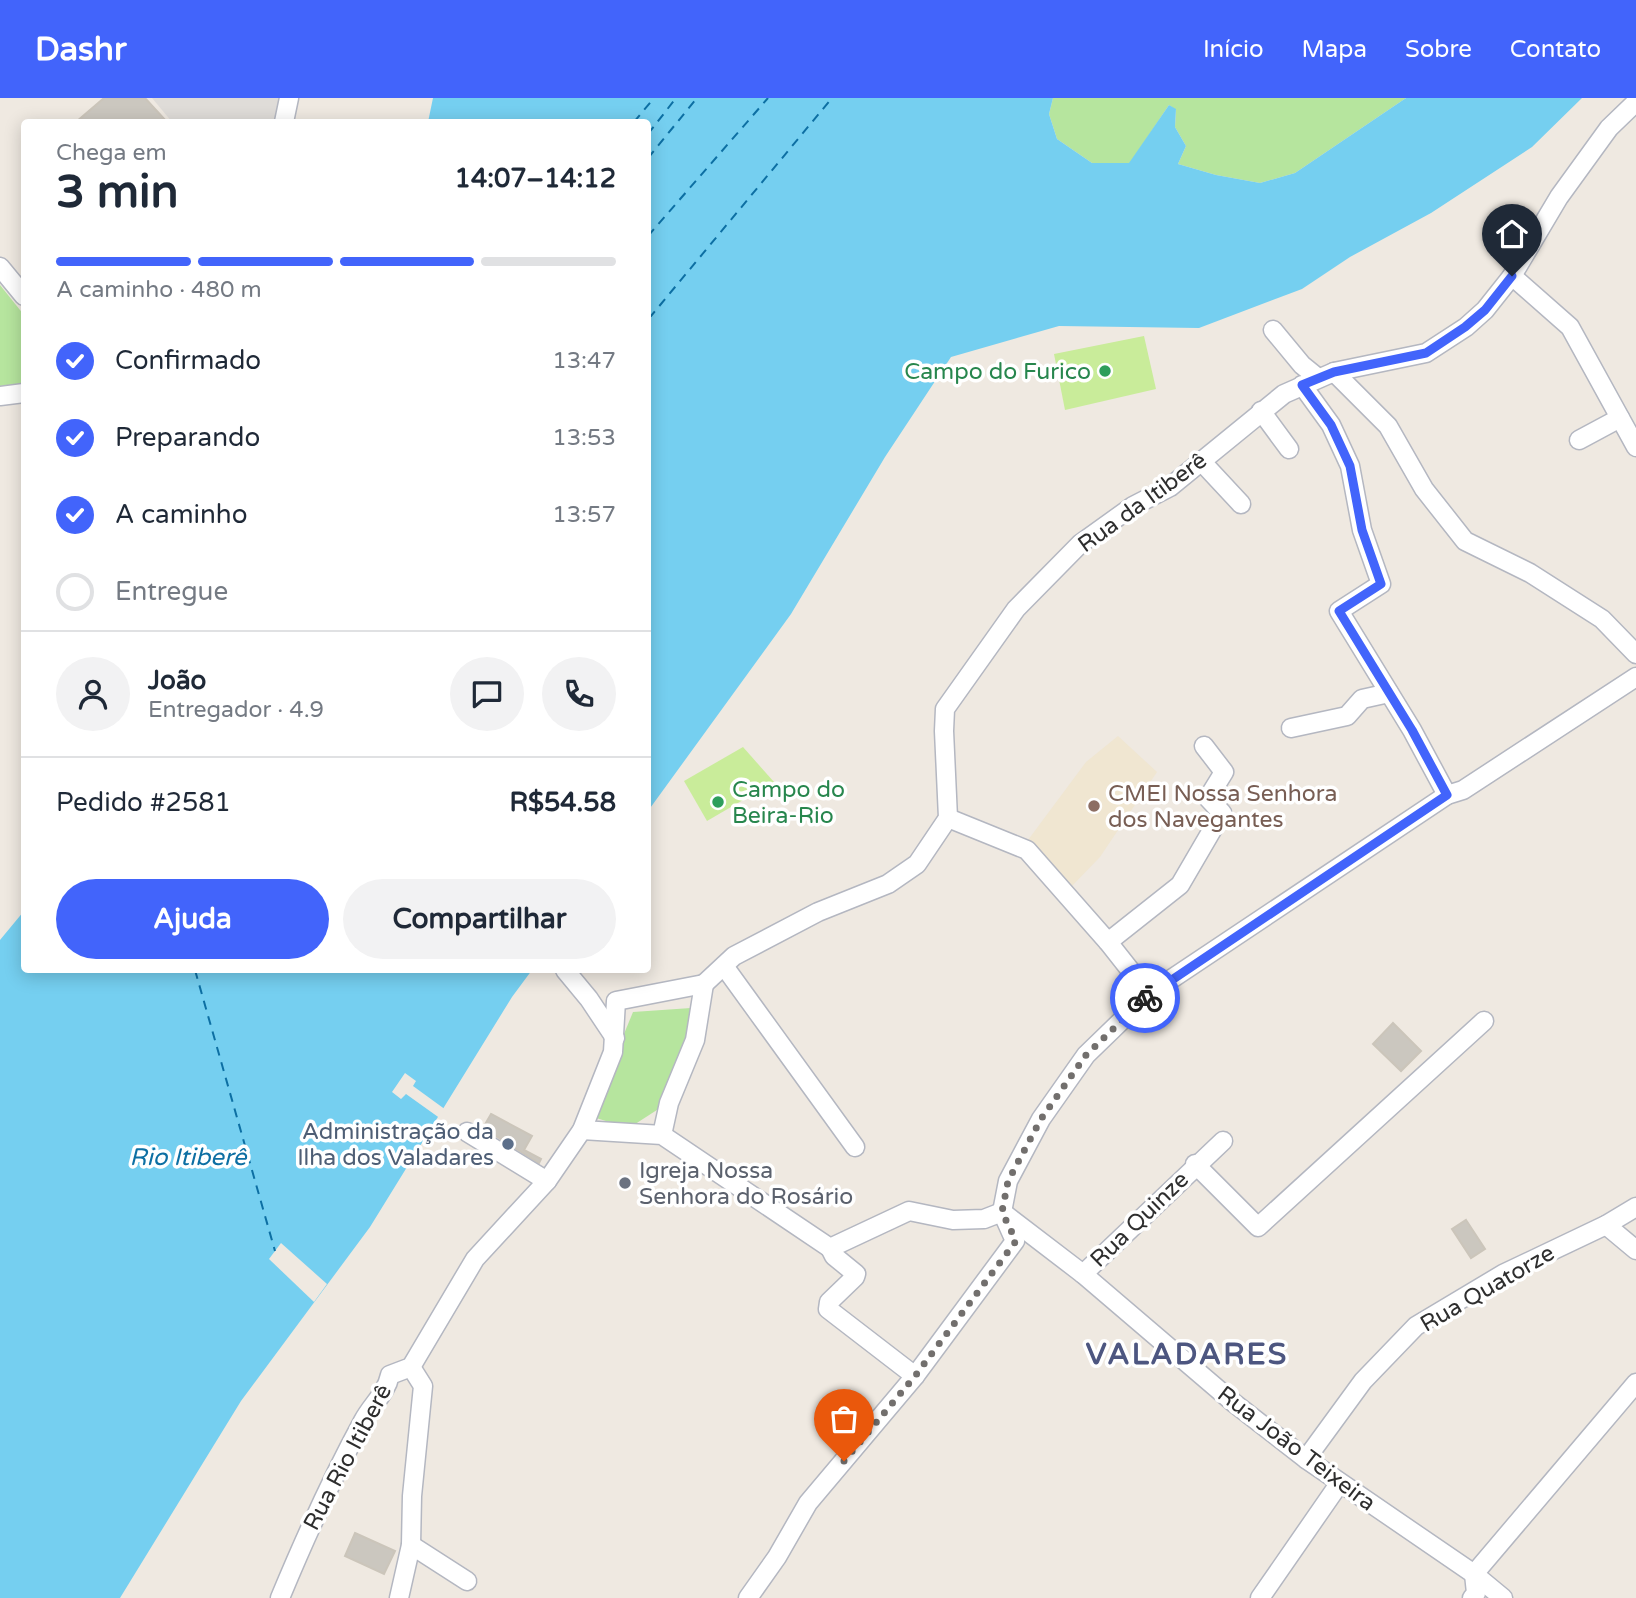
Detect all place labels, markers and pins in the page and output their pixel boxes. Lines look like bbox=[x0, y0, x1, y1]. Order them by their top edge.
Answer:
pin bbox=[1482, 204, 1542, 276]
place label: Campo do Furico bbox=[904, 358, 1091, 386]
marker: Campo do Furico bbox=[1097, 363, 1113, 379]
place label: Campo do Beira-Rio bbox=[732, 776, 845, 830]
place label: CMEI Nossa Senhora dos Navegantes bbox=[1108, 780, 1337, 834]
marker: Campo do Beira-Rio bbox=[710, 794, 726, 810]
marker: CMEI Nossa Senhora dos Navegantes bbox=[1086, 798, 1102, 814]
place label: Administração da Ilha dos Valadares bbox=[297, 1118, 494, 1172]
marker: Administração da Ilha dos Valadares bbox=[500, 1136, 516, 1152]
place label: Igreja Nossa Senhora do Rosário bbox=[639, 1157, 853, 1211]
marker: Igreja Nossa Senhora do Rosário bbox=[617, 1175, 633, 1191]
pin bbox=[814, 1389, 874, 1461]

